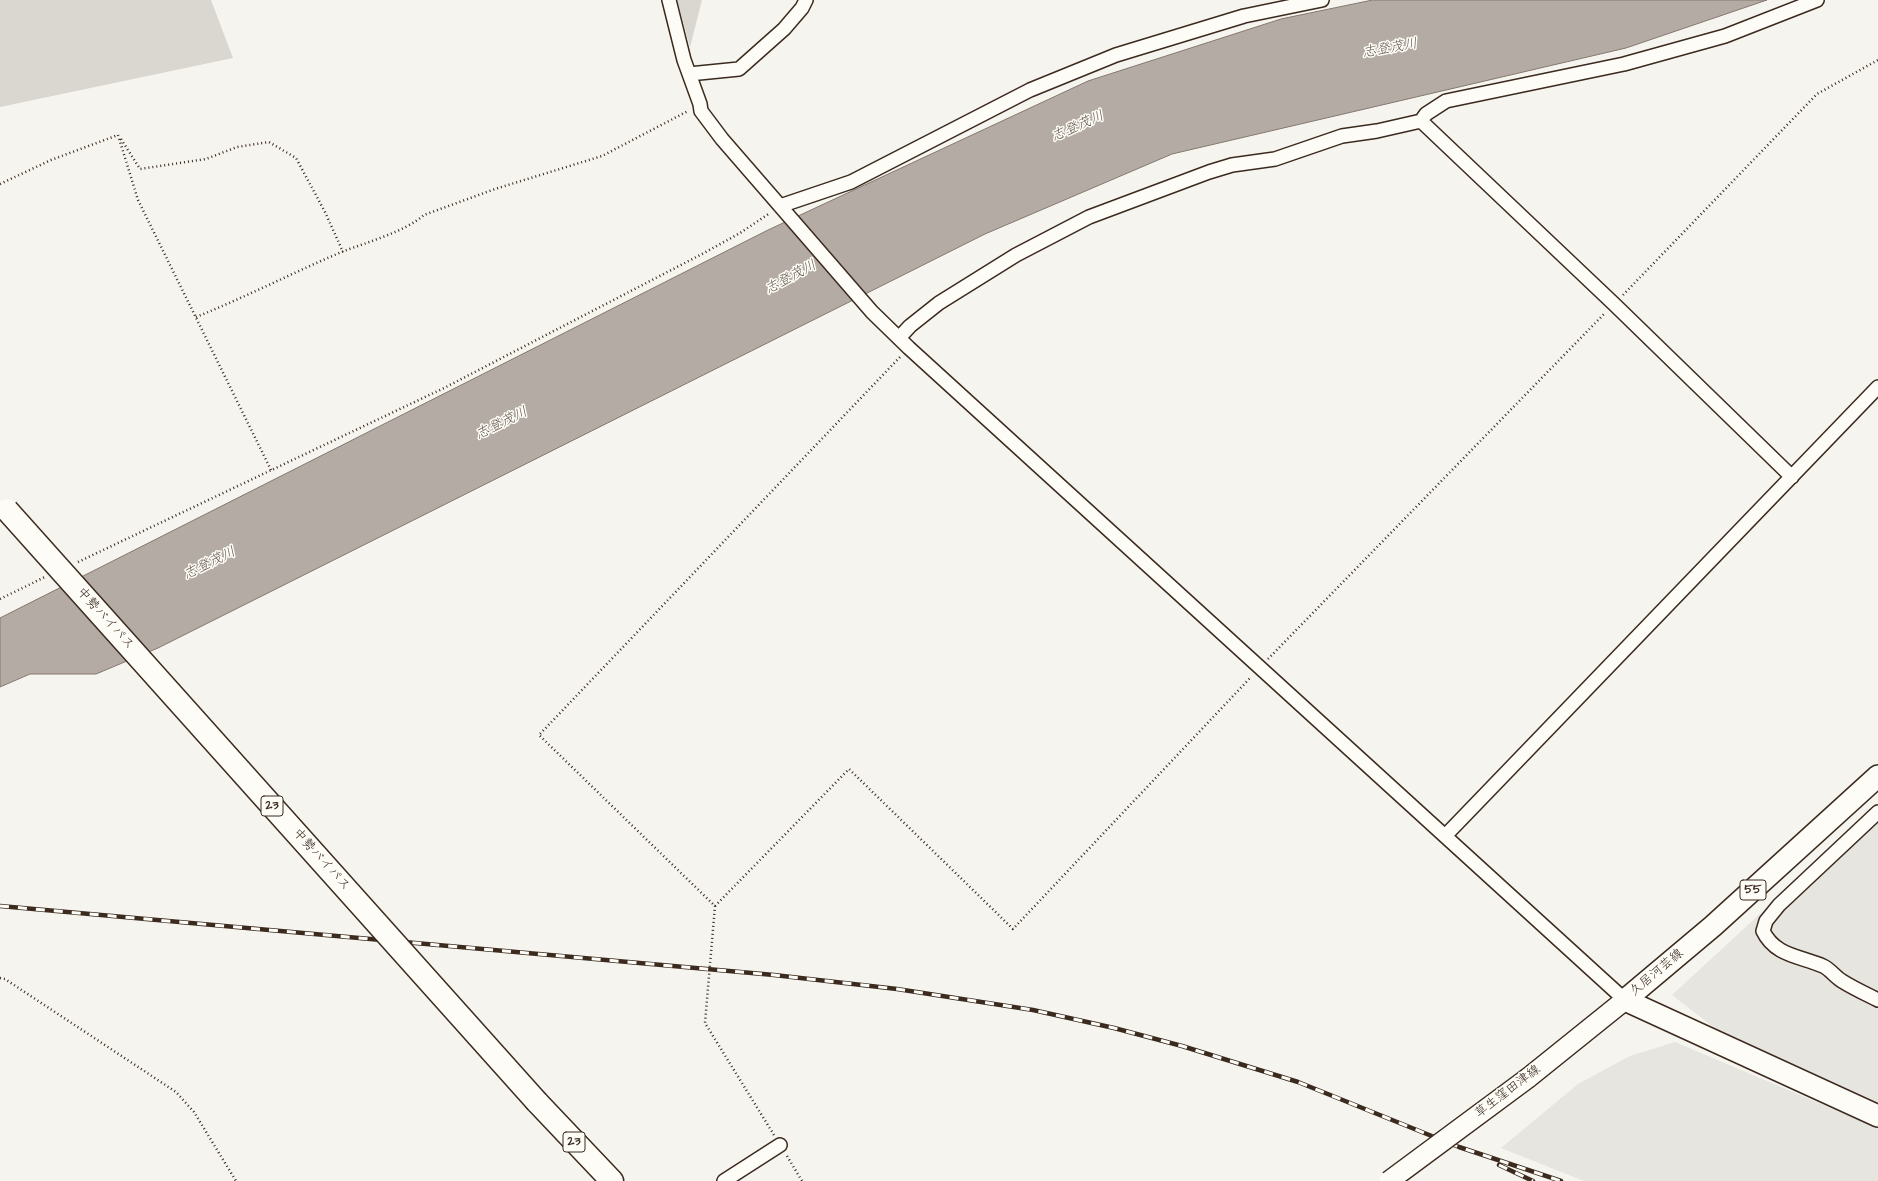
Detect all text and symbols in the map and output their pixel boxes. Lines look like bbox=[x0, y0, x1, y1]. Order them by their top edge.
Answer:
water label: 志登茂川 bbox=[1361, 36, 1419, 62]
water label: 志登茂川 bbox=[1049, 108, 1107, 146]
water label: 志登茂川 bbox=[762, 257, 820, 299]
water label: 志登茂川 bbox=[473, 404, 531, 444]
water label: 志登茂川 bbox=[181, 544, 239, 584]
street label: 中勢バイパス bbox=[73, 585, 137, 653]
road number: 23 bbox=[261, 796, 283, 816]
street label: 中勢バイパス bbox=[289, 826, 353, 894]
road number: 55 bbox=[1740, 880, 1766, 900]
street label: 久居河芸線 bbox=[1627, 946, 1687, 1000]
street label: 草生窪田津線 bbox=[1472, 1062, 1544, 1122]
road number: 23 bbox=[563, 1132, 585, 1152]

